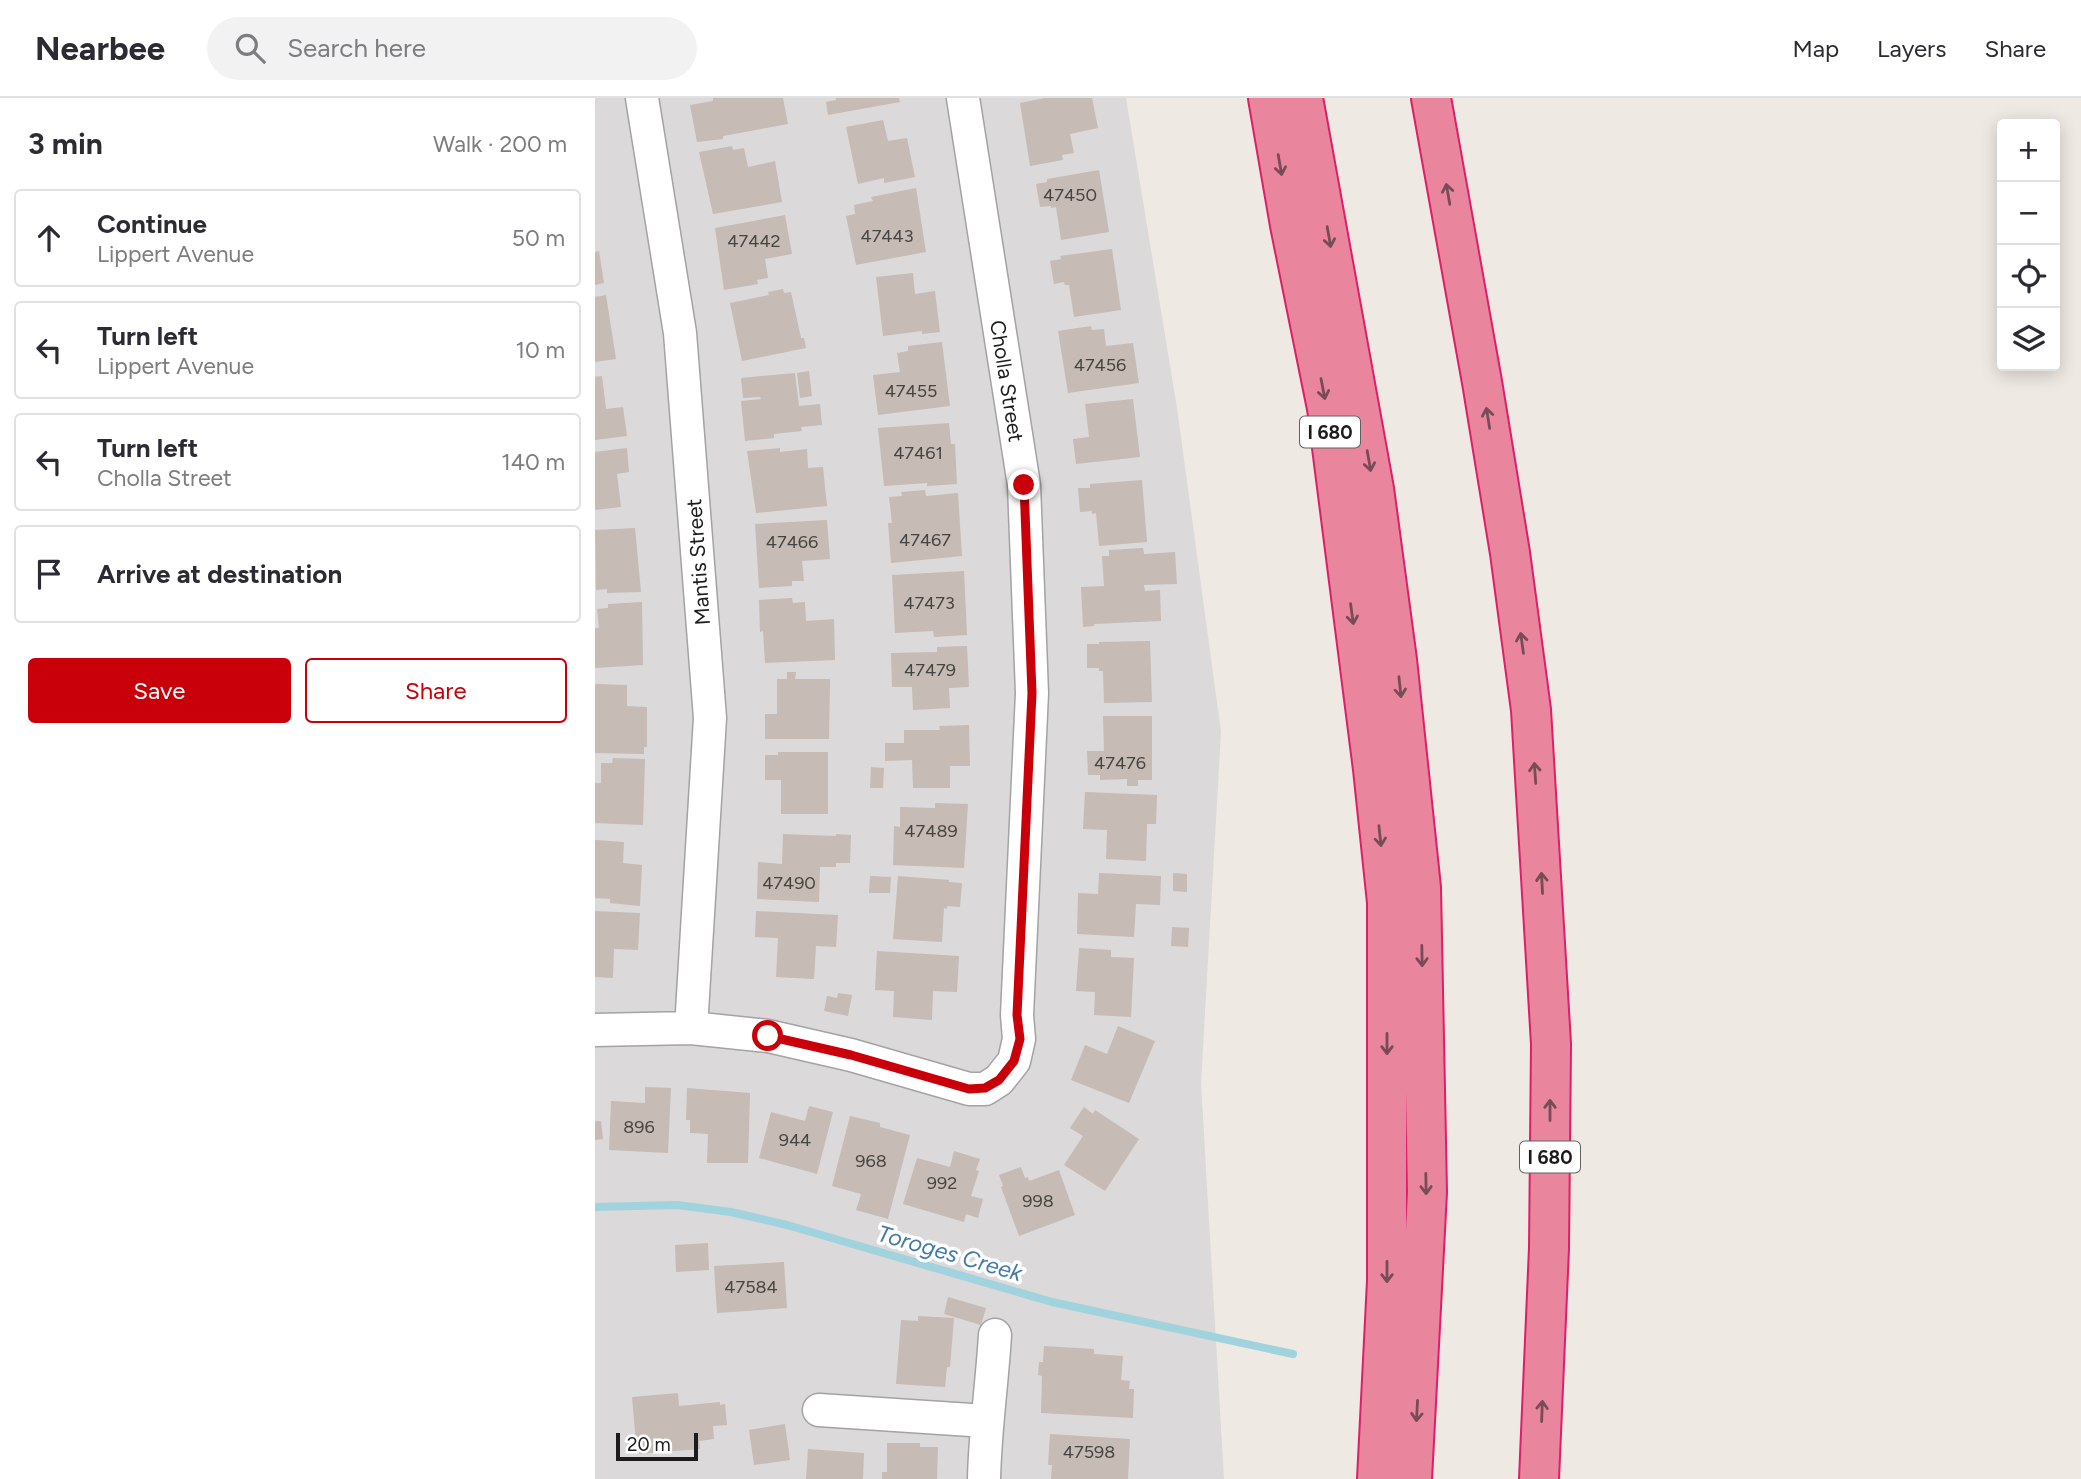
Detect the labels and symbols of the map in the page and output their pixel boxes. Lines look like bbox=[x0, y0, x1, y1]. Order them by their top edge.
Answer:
one-way arrow bbox=[1274, 153, 1287, 176]
one-way arrow bbox=[1441, 183, 1455, 206]
house number: 47450 bbox=[1043, 184, 1097, 206]
house number: 47443 bbox=[861, 225, 914, 247]
one-way arrow bbox=[1322, 226, 1336, 248]
house number: 47442 bbox=[727, 230, 781, 252]
street label: Cholla Street bbox=[985, 318, 1029, 444]
house number: 47456 bbox=[1074, 354, 1126, 376]
one-way arrow bbox=[1317, 377, 1330, 400]
house number: 47455 bbox=[885, 380, 937, 402]
one-way arrow bbox=[1481, 407, 1494, 430]
road number: I 680 bbox=[1300, 416, 1360, 448]
house number: 47461 bbox=[893, 442, 943, 464]
one-way arrow bbox=[1363, 449, 1376, 472]
route end bbox=[1008, 469, 1039, 500]
street label: Mantis Street bbox=[681, 498, 715, 626]
house number: 47467 bbox=[899, 529, 951, 551]
house number: 47466 bbox=[766, 531, 818, 553]
house number: 47473 bbox=[903, 592, 955, 614]
one-way arrow bbox=[1346, 602, 1359, 625]
one-way arrow bbox=[1515, 632, 1528, 655]
house number: 47479 bbox=[904, 659, 956, 681]
one-way arrow bbox=[1394, 675, 1407, 698]
house number: 47476 bbox=[1094, 752, 1146, 774]
one-way arrow bbox=[1529, 762, 1542, 785]
house number: 47489 bbox=[904, 820, 958, 842]
one-way arrow bbox=[1374, 824, 1387, 847]
one-way arrow bbox=[1536, 871, 1549, 894]
house number: 47490 bbox=[762, 872, 816, 894]
one-way arrow bbox=[1416, 944, 1429, 967]
route start bbox=[752, 1020, 783, 1051]
one-way arrow bbox=[1380, 1032, 1394, 1055]
one-way arrow bbox=[1543, 1099, 1557, 1122]
house number: 896 bbox=[623, 1116, 655, 1138]
house number: 944 bbox=[779, 1129, 811, 1151]
road number: I 680 bbox=[1520, 1142, 1580, 1172]
house number: 968 bbox=[855, 1150, 887, 1172]
house number: 992 bbox=[927, 1172, 957, 1194]
one-way arrow bbox=[1419, 1172, 1433, 1195]
house number: 998 bbox=[1022, 1190, 1054, 1212]
water label: Toroges Creek bbox=[874, 1219, 1026, 1287]
one-way arrow bbox=[1380, 1260, 1394, 1283]
house number: 47584 bbox=[724, 1276, 778, 1298]
one-way arrow bbox=[1410, 1399, 1423, 1422]
one-way arrow bbox=[1536, 1400, 1549, 1423]
scale bar bbox=[616, 1430, 698, 1462]
house number: 47598 bbox=[1063, 1441, 1115, 1463]

